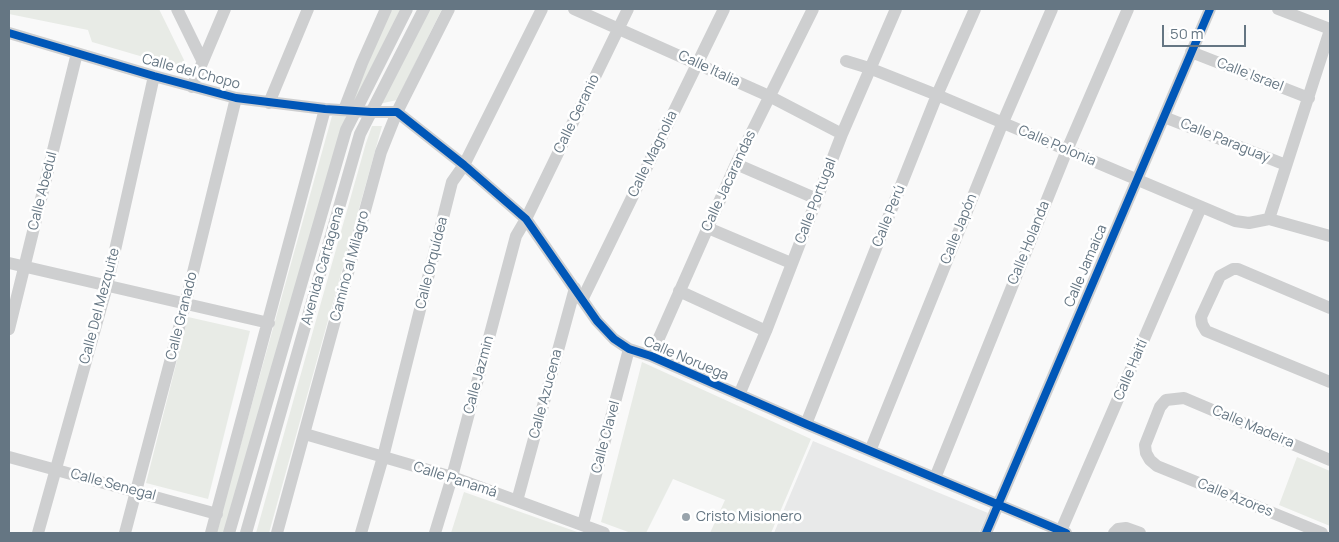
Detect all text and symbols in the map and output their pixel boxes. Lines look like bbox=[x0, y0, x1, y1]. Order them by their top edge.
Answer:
scale bar bbox=[1164, 15, 1248, 47]
text: 50 m bbox=[1170, 23, 1204, 44]
street label: Calle Italia bbox=[675, 47, 743, 91]
street label: Calle del Chopo bbox=[140, 51, 242, 93]
street label: Calle Israel bbox=[1214, 55, 1286, 95]
street label: Calle Geranio bbox=[551, 72, 603, 156]
street label: Calle Magnolia bbox=[625, 108, 681, 200]
street label: Calle Paraguay bbox=[1178, 115, 1272, 167]
street label: Calle Polonia bbox=[1016, 122, 1098, 170]
street label: Calle Jacarandas bbox=[698, 128, 760, 234]
street label: Calle Abedul bbox=[25, 150, 61, 232]
street label: Calle Portugal bbox=[792, 156, 840, 246]
street label: Calle Perú bbox=[869, 183, 909, 249]
street label: Calle Japón bbox=[937, 191, 981, 267]
street label: Calle Holanda bbox=[1005, 199, 1053, 287]
street label: Avenida Cartagena bbox=[298, 205, 348, 327]
street label: Camino al Milagro bbox=[327, 209, 373, 323]
street label: Calle Orquídea bbox=[412, 215, 452, 311]
street label: Calle Jamaica bbox=[1061, 222, 1111, 310]
street label: Calle Del Mezquite bbox=[76, 246, 124, 366]
street label: Calle Granado bbox=[163, 270, 201, 362]
street label: Calle Jazmin bbox=[460, 334, 498, 416]
street label: Calle Noruega bbox=[641, 334, 731, 384]
street label: Calle Haití bbox=[1111, 337, 1151, 403]
street label: Calle Azucena bbox=[526, 348, 566, 440]
street label: Calle Clavel bbox=[588, 399, 624, 475]
street label: Calle Madeira bbox=[1210, 402, 1296, 452]
street label: Calle Panamá bbox=[411, 459, 499, 501]
street label: Calle Senegal bbox=[68, 466, 158, 504]
street label: Calle Azores bbox=[1195, 475, 1275, 521]
place label: Cristo Misionero bbox=[696, 509, 802, 525]
marker: Cristo Misionero bbox=[680, 511, 692, 523]

